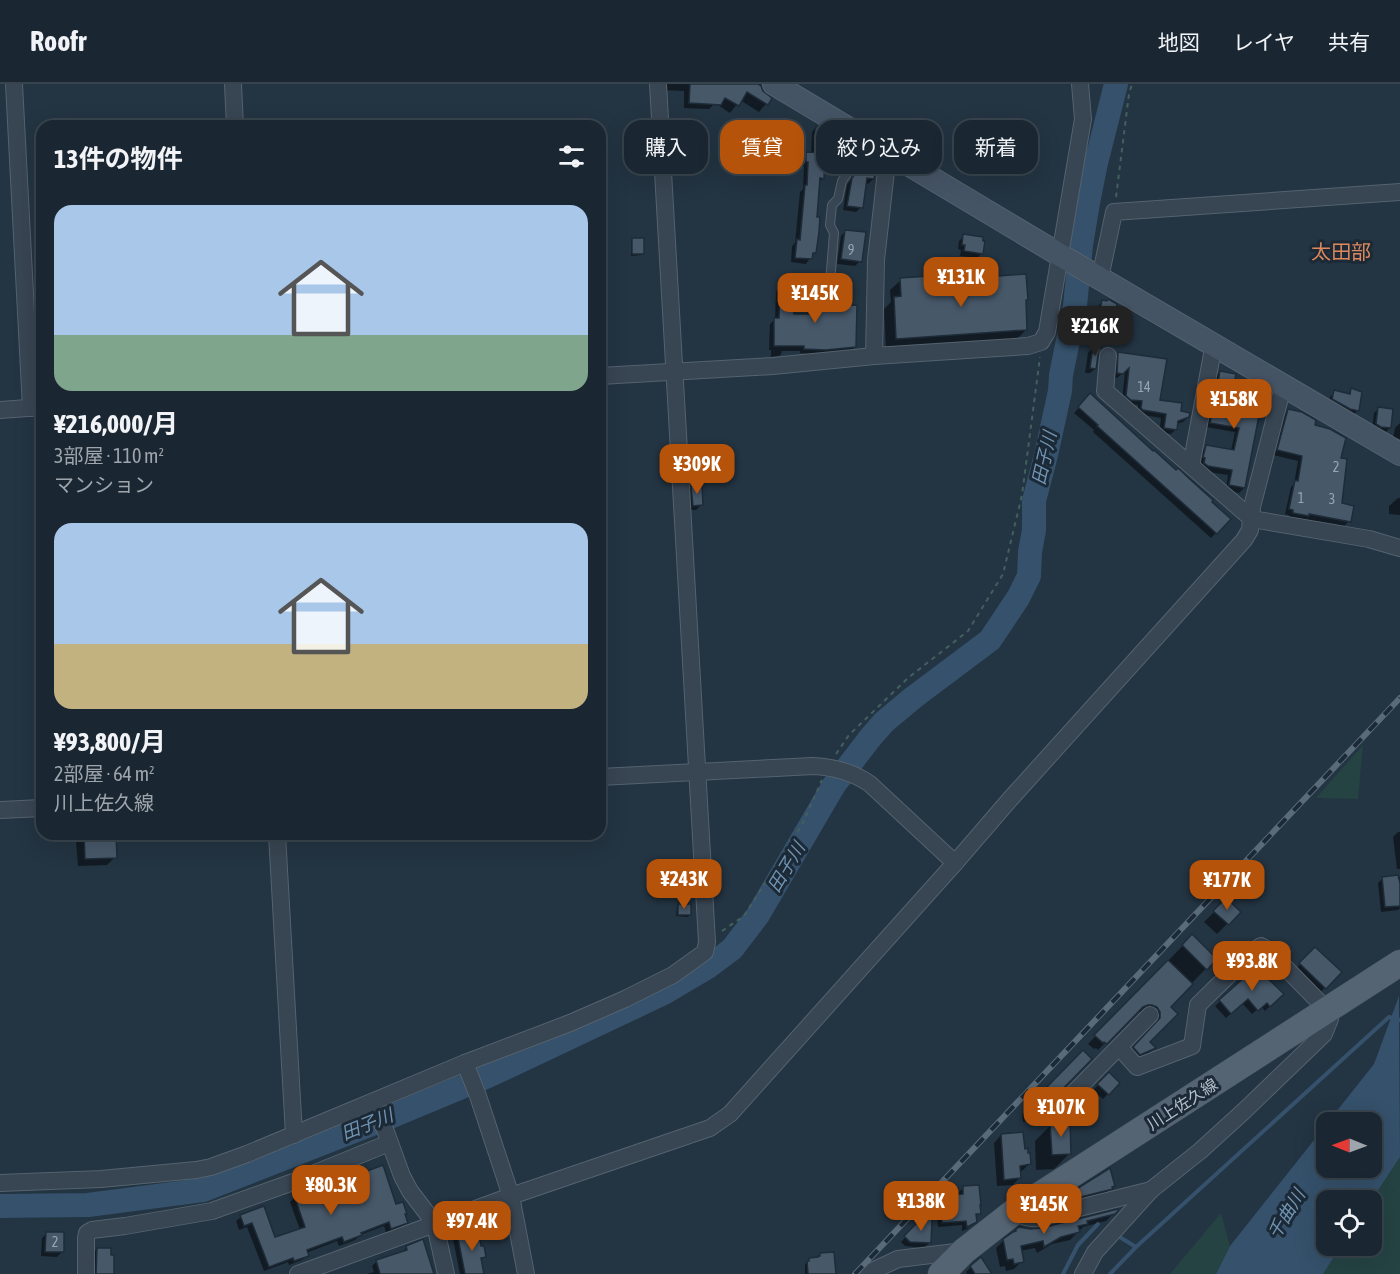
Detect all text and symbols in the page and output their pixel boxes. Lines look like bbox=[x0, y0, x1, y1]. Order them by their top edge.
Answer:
text: Roofr bbox=[30, 25, 86, 57]
text: 地図 bbox=[1158, 30, 1200, 54]
text: レイヤ bbox=[1233, 30, 1295, 54]
text: 共有 bbox=[1328, 30, 1370, 54]
chip: 購入 bbox=[624, 120, 708, 174]
chip: 賃貸 bbox=[720, 120, 804, 174]
chip: 絞り込み bbox=[816, 120, 942, 174]
chip: 新着 bbox=[954, 120, 1038, 174]
icon: filters bbox=[555, 140, 588, 173]
text: 13件の物件 bbox=[54, 144, 182, 174]
district label: 太田部 bbox=[1311, 240, 1371, 263]
house number: 9 bbox=[848, 242, 854, 258]
icon: home bbox=[267, 244, 375, 352]
pin: ¥131K bbox=[919, 257, 1003, 308]
text: ¥131K bbox=[938, 265, 984, 288]
pin: ¥145K bbox=[773, 273, 857, 324]
text: ¥145K bbox=[792, 281, 838, 304]
pin: ¥216K bbox=[1053, 306, 1137, 357]
text: ¥216K bbox=[1072, 314, 1118, 337]
house number: 14 bbox=[1137, 379, 1151, 395]
pin: ¥158K bbox=[1192, 379, 1276, 430]
text: ¥158K bbox=[1211, 387, 1257, 410]
text: ¥216,000/月 bbox=[54, 409, 178, 439]
water label: 田子川 bbox=[1028, 427, 1061, 487]
text: 3部屋 · 110 m² bbox=[54, 444, 164, 467]
pin: ¥309K bbox=[655, 444, 739, 495]
text: ¥309K bbox=[674, 452, 720, 475]
house number: 2 bbox=[1333, 459, 1339, 475]
text: マンション bbox=[54, 473, 154, 496]
house number: 1 bbox=[1298, 490, 1304, 506]
house number: 3 bbox=[1329, 491, 1335, 507]
icon: home bbox=[267, 562, 375, 670]
text: ¥93,800/月 bbox=[54, 727, 166, 757]
text: 2部屋 · 64 m² bbox=[54, 762, 155, 785]
text: 川上佐久線 bbox=[54, 791, 154, 814]
water label: 田子川 bbox=[763, 837, 810, 896]
pin: ¥243K bbox=[642, 859, 726, 910]
pin: ¥177K bbox=[1185, 860, 1269, 911]
text: ¥243K bbox=[661, 867, 707, 890]
text: ¥177K bbox=[1204, 868, 1250, 891]
pin: ¥93.8K bbox=[1203, 941, 1301, 992]
text: ¥93.8K bbox=[1227, 949, 1277, 972]
street label: 川上佐久線 bbox=[1144, 1075, 1220, 1133]
pin: ¥107K bbox=[1019, 1087, 1103, 1138]
text: ¥107K bbox=[1038, 1095, 1084, 1118]
water label: 田子川 bbox=[338, 1103, 398, 1144]
north arrow bbox=[1316, 1112, 1382, 1178]
map controls bbox=[1316, 1112, 1382, 1256]
pin: ¥80.3K bbox=[282, 1165, 380, 1216]
text: ¥80.3K bbox=[306, 1173, 356, 1196]
pin: ¥138K bbox=[879, 1181, 963, 1232]
pin: ¥145K bbox=[1002, 1184, 1086, 1235]
water label: 千曲川 bbox=[1263, 1184, 1310, 1243]
text: ¥138K bbox=[898, 1189, 944, 1212]
button: locate bbox=[1316, 1190, 1382, 1256]
text: ¥145K bbox=[1021, 1192, 1067, 1215]
pin: ¥97.4K bbox=[423, 1201, 521, 1252]
text: ¥97.4K bbox=[447, 1209, 497, 1232]
house number: 2 bbox=[52, 1234, 58, 1250]

